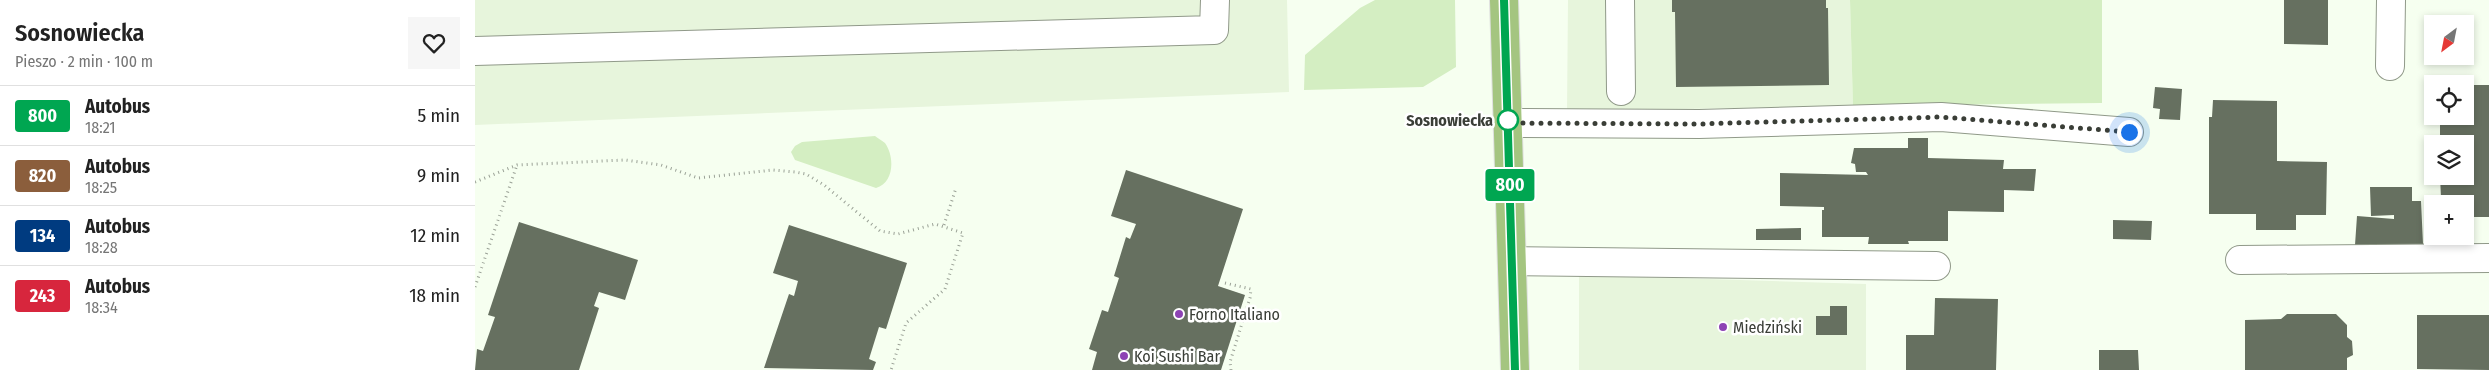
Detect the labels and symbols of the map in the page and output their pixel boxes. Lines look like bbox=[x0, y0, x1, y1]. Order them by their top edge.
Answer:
north arrow bbox=[2424, 15, 2474, 65]
marker: Sosnowiecka bbox=[1497, 109, 1519, 131]
place label: Sosnowiecka bbox=[1406, 111, 1493, 130]
your location bbox=[2117, 120, 2142, 145]
line badge: 800 bbox=[1481, 169, 1539, 201]
place label: Forno Italiano bbox=[1189, 305, 1280, 324]
marker: Forno Italiano bbox=[1173, 308, 1185, 320]
place label: Miedziński bbox=[1733, 318, 1802, 337]
marker: Miedziński bbox=[1717, 321, 1729, 333]
place label: Koi Sushi Bar bbox=[1134, 347, 1220, 366]
marker: Koi Sushi Bar bbox=[1118, 350, 1130, 362]

